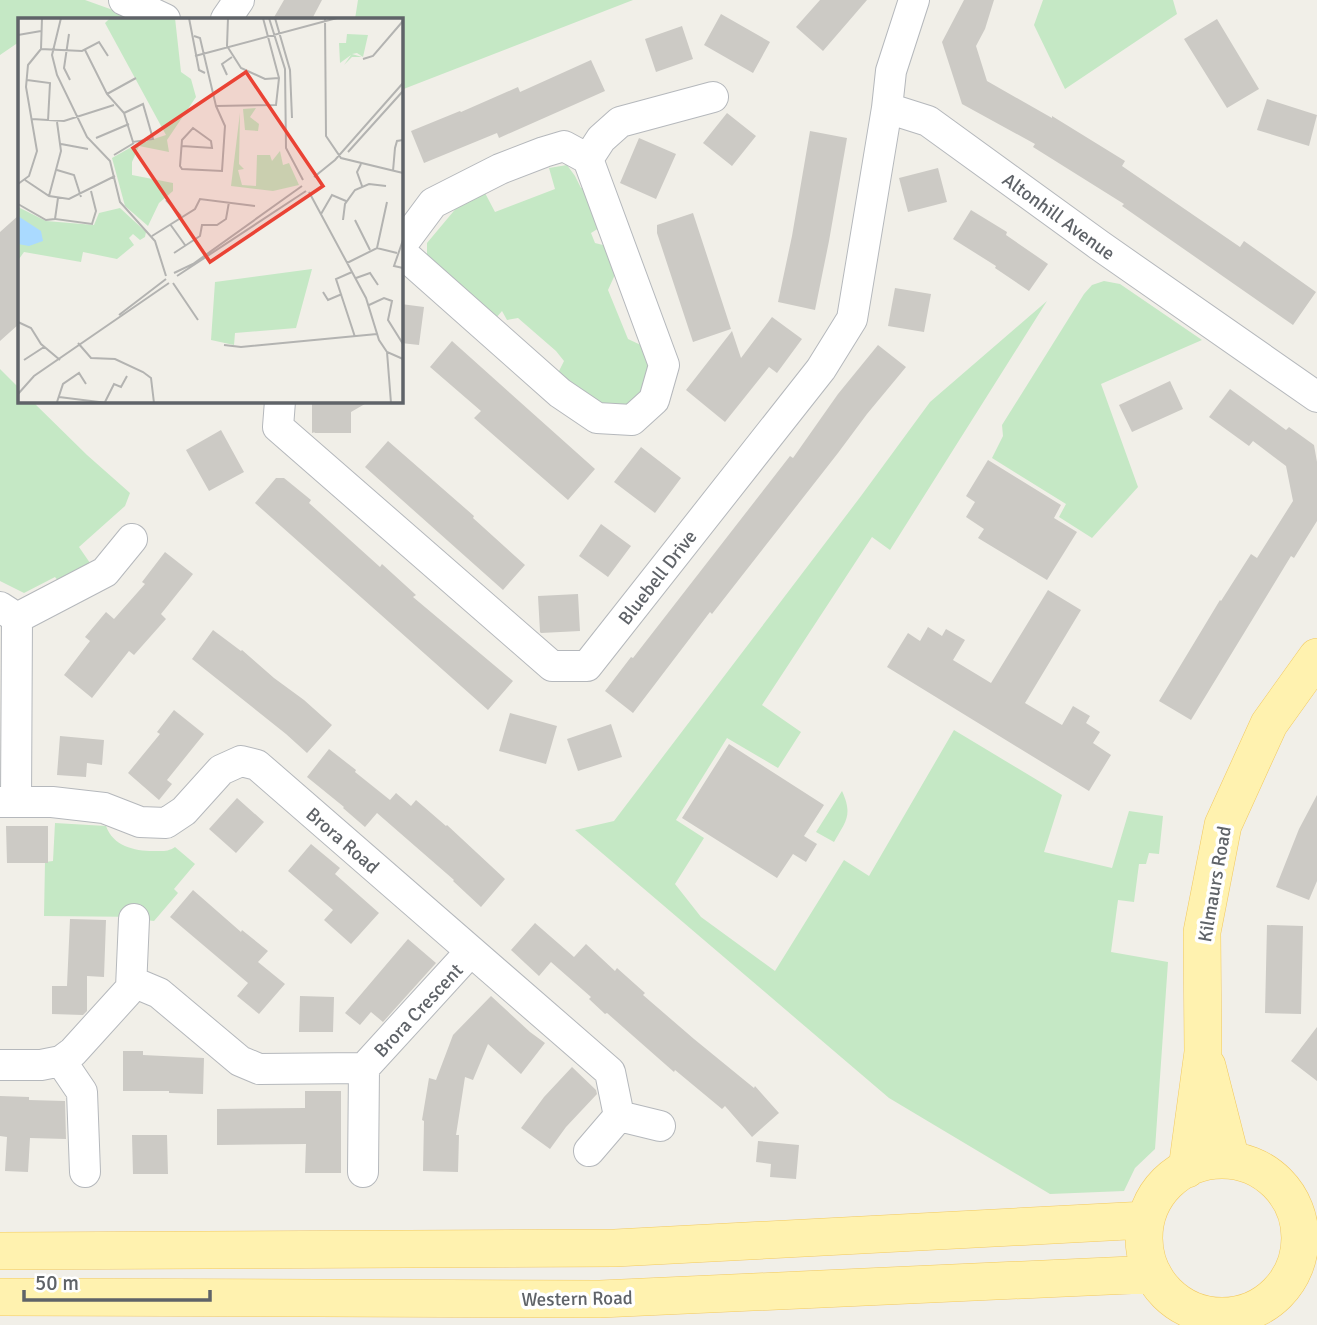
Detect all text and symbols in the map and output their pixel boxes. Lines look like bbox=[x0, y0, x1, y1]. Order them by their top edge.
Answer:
inset map bbox=[18, 18, 402, 402]
street label: Altonhill Avenue bbox=[997, 168, 1119, 266]
street label: Bluebell Drive bbox=[613, 525, 702, 630]
street label: Brora Road bbox=[301, 802, 384, 879]
street label: Kilmaurs Road bbox=[1193, 824, 1237, 944]
street label: Brora Crescent bbox=[369, 958, 469, 1063]
scale bar bbox=[24, 1258, 210, 1302]
text: 50 m bbox=[35, 1270, 79, 1296]
street label: Western Road bbox=[521, 1286, 633, 1312]

